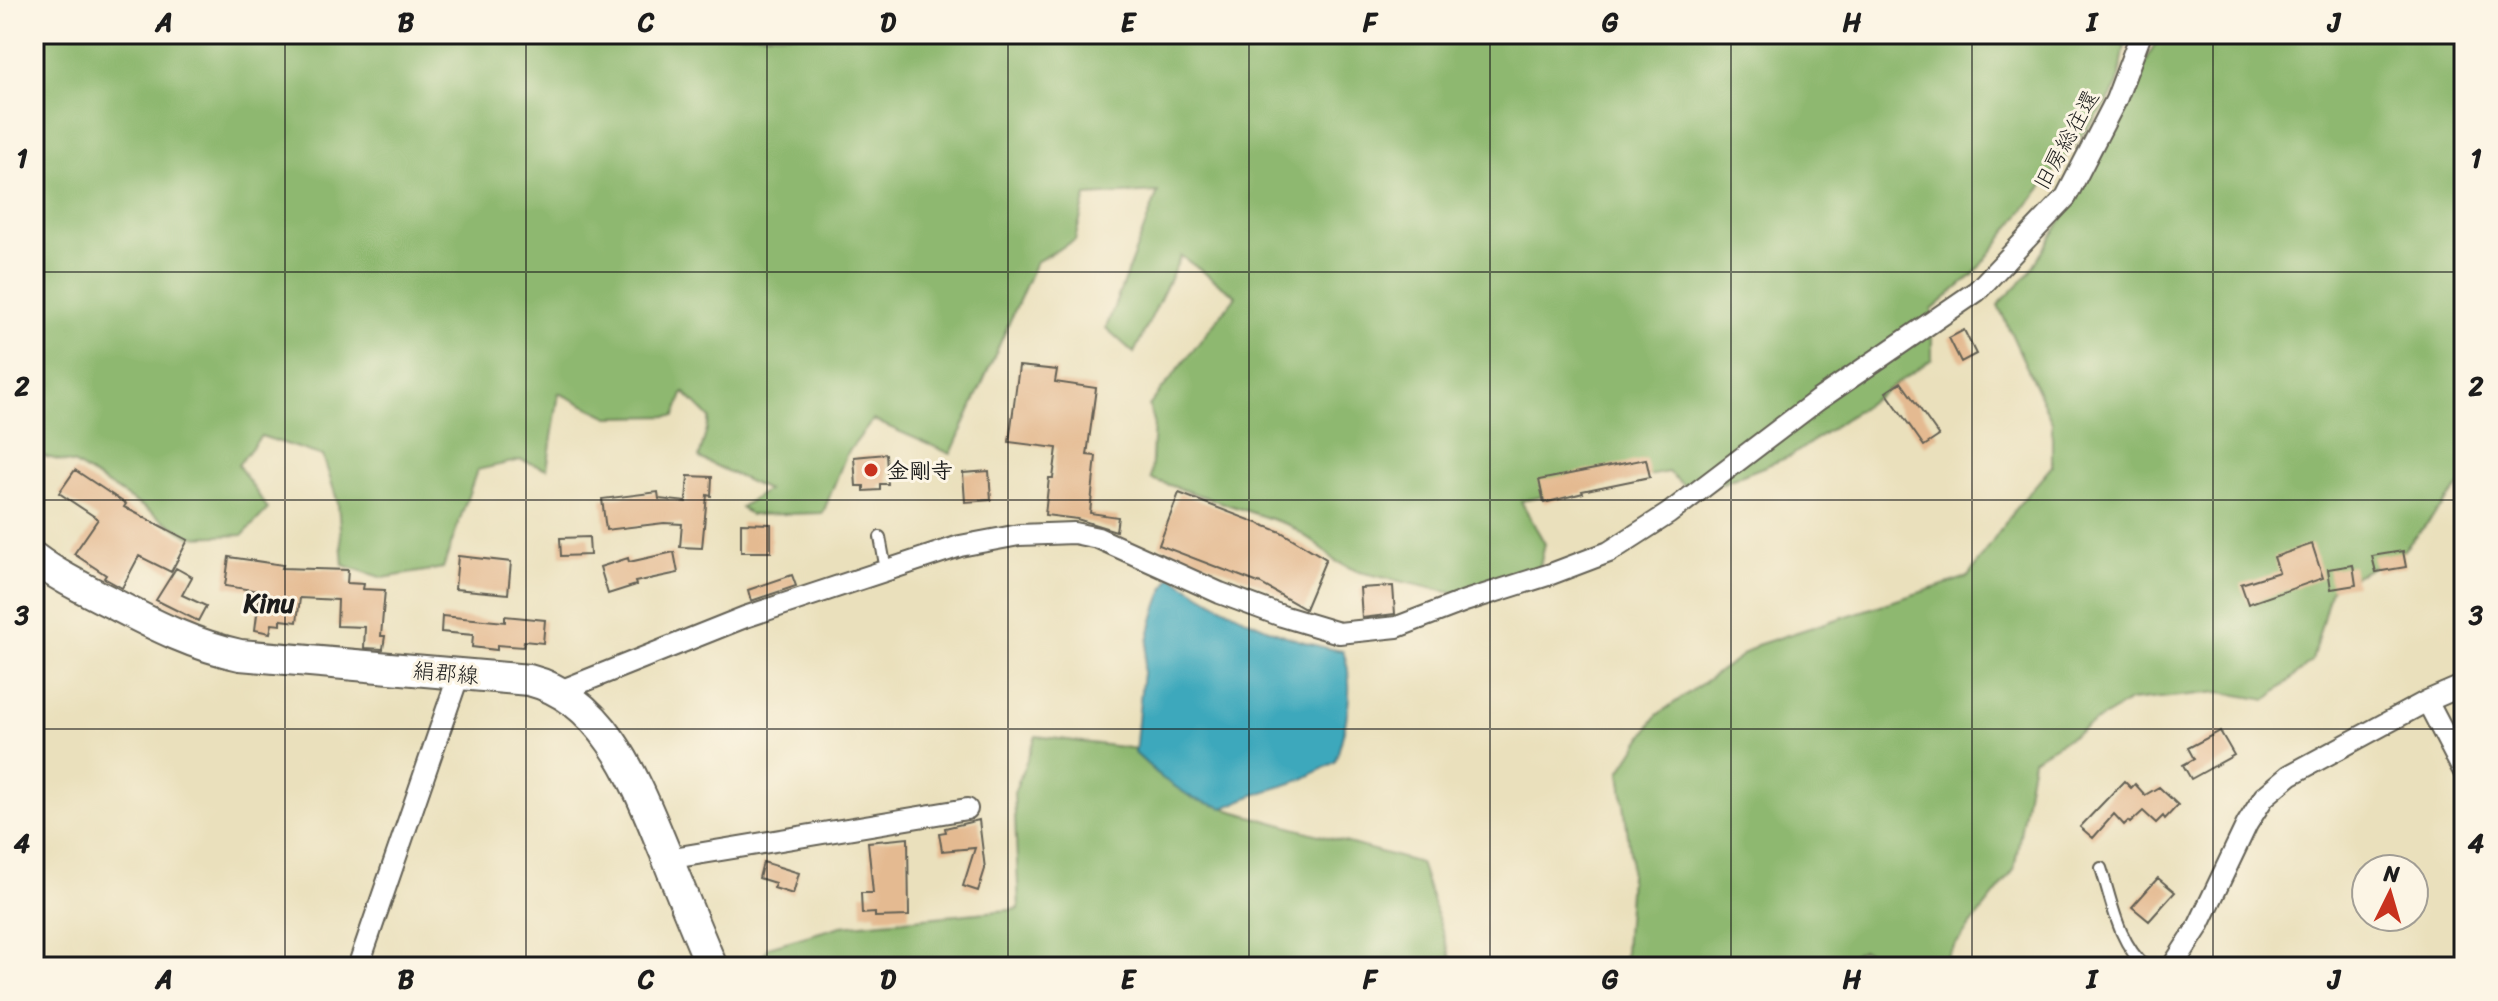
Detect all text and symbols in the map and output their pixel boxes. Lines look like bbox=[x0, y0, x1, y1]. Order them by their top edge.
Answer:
text: A bbox=[154, 0, 173, 45]
text: B bbox=[398, 0, 415, 45]
text: C bbox=[637, 0, 655, 45]
text: D bbox=[880, 0, 896, 45]
text: E bbox=[1121, 0, 1138, 45]
text: F bbox=[1362, 0, 1379, 45]
text: G bbox=[1602, 0, 1619, 45]
text: H bbox=[1843, 0, 1862, 45]
text: I bbox=[2085, 0, 2100, 45]
text: J bbox=[2326, 0, 2342, 45]
street label: 旧房総往還 bbox=[2022, 82, 2110, 198]
text: 1 bbox=[16, 135, 28, 181]
text: 1 bbox=[2470, 135, 2482, 181]
text: 2 bbox=[13, 363, 30, 409]
text: 2 bbox=[2467, 363, 2484, 409]
place label: 金剛寺 bbox=[887, 451, 953, 490]
marker: 金剛寺 bbox=[862, 461, 880, 479]
district label: Kinu bbox=[243, 580, 296, 626]
text: 3 bbox=[14, 592, 30, 638]
text: 3 bbox=[2468, 592, 2484, 638]
street label: 絹郡線 bbox=[411, 651, 481, 695]
text: 4 bbox=[14, 820, 30, 866]
text: 4 bbox=[2468, 820, 2484, 866]
north arrow bbox=[2350, 853, 2430, 933]
text: N bbox=[2381, 853, 2402, 894]
text: A bbox=[154, 956, 173, 1001]
text: B bbox=[398, 956, 415, 1001]
text: C bbox=[637, 956, 655, 1001]
text: D bbox=[880, 956, 896, 1001]
text: E bbox=[1121, 956, 1138, 1001]
text: F bbox=[1362, 956, 1379, 1001]
text: G bbox=[1602, 956, 1619, 1001]
text: H bbox=[1843, 956, 1862, 1001]
text: I bbox=[2085, 956, 2100, 1001]
text: J bbox=[2326, 956, 2342, 1001]

